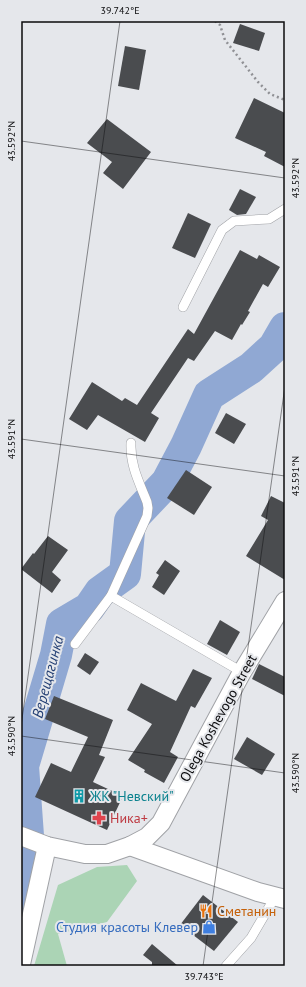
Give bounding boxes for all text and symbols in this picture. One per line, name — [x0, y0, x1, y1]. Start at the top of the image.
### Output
text: 39.742°E — [101, 4, 140, 17]
text: 43.592°N — [5, 121, 18, 161]
text: 43.592°N — [289, 158, 302, 198]
text: 43.591°N — [5, 419, 18, 459]
text: 43.591°N — [289, 456, 302, 496]
water label: Верещагинка — [27, 633, 68, 720]
street label: Olega Koshevogo Street — [175, 651, 261, 785]
text: 43.590°N — [5, 716, 18, 756]
text: 43.590°N — [289, 753, 302, 793]
place label: ЖК "Невский" — [89, 787, 174, 805]
building icon: ЖК "Невский" — [71, 788, 87, 804]
place label: Ника+ — [110, 809, 148, 827]
pharmacy icon: Ника+ — [91, 810, 107, 826]
place label: Сметанин — [217, 902, 276, 920]
restaurant icon: Сметанин — [198, 903, 214, 919]
place label: Студия красоты Клевер — [56, 918, 198, 936]
shop icon: Студия красоты Клевер — [201, 919, 217, 935]
text: 39.743°E — [185, 970, 224, 983]

